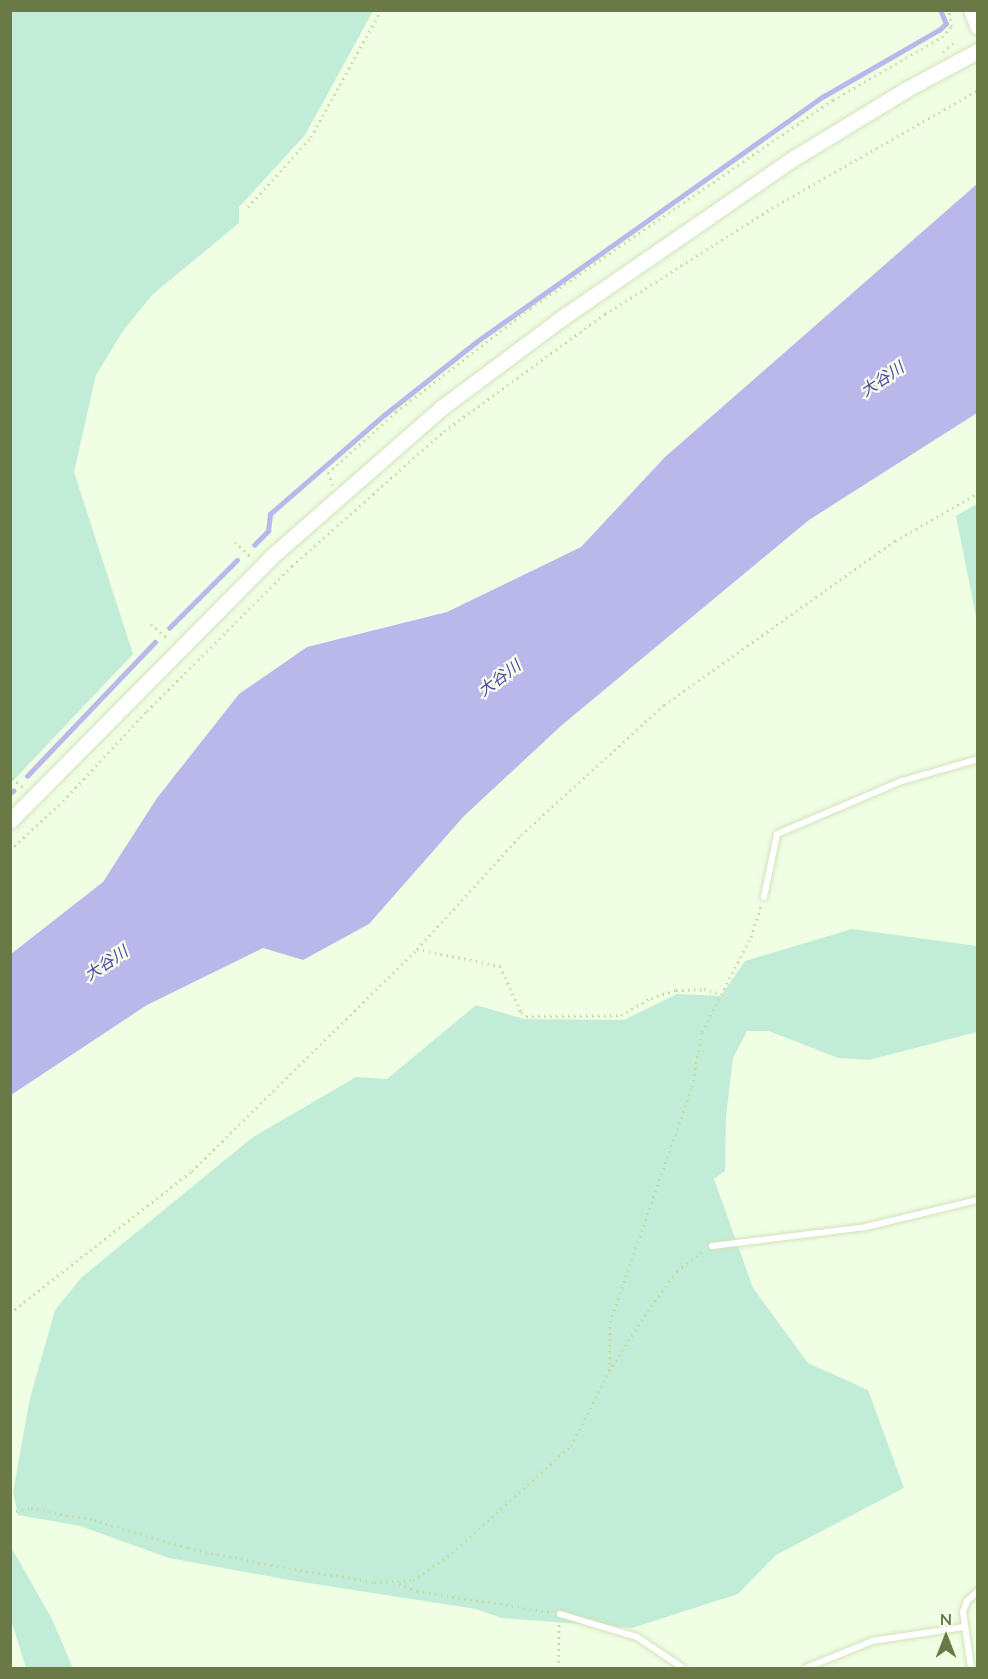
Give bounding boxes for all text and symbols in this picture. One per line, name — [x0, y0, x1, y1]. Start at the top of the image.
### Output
water label: 大谷川 — [857, 358, 907, 400]
water label: 大谷川 — [474, 656, 524, 700]
water label: 大谷川 — [81, 942, 131, 984]
north arrow — [916, 1607, 976, 1667]
text: N — [940, 1609, 952, 1628]

